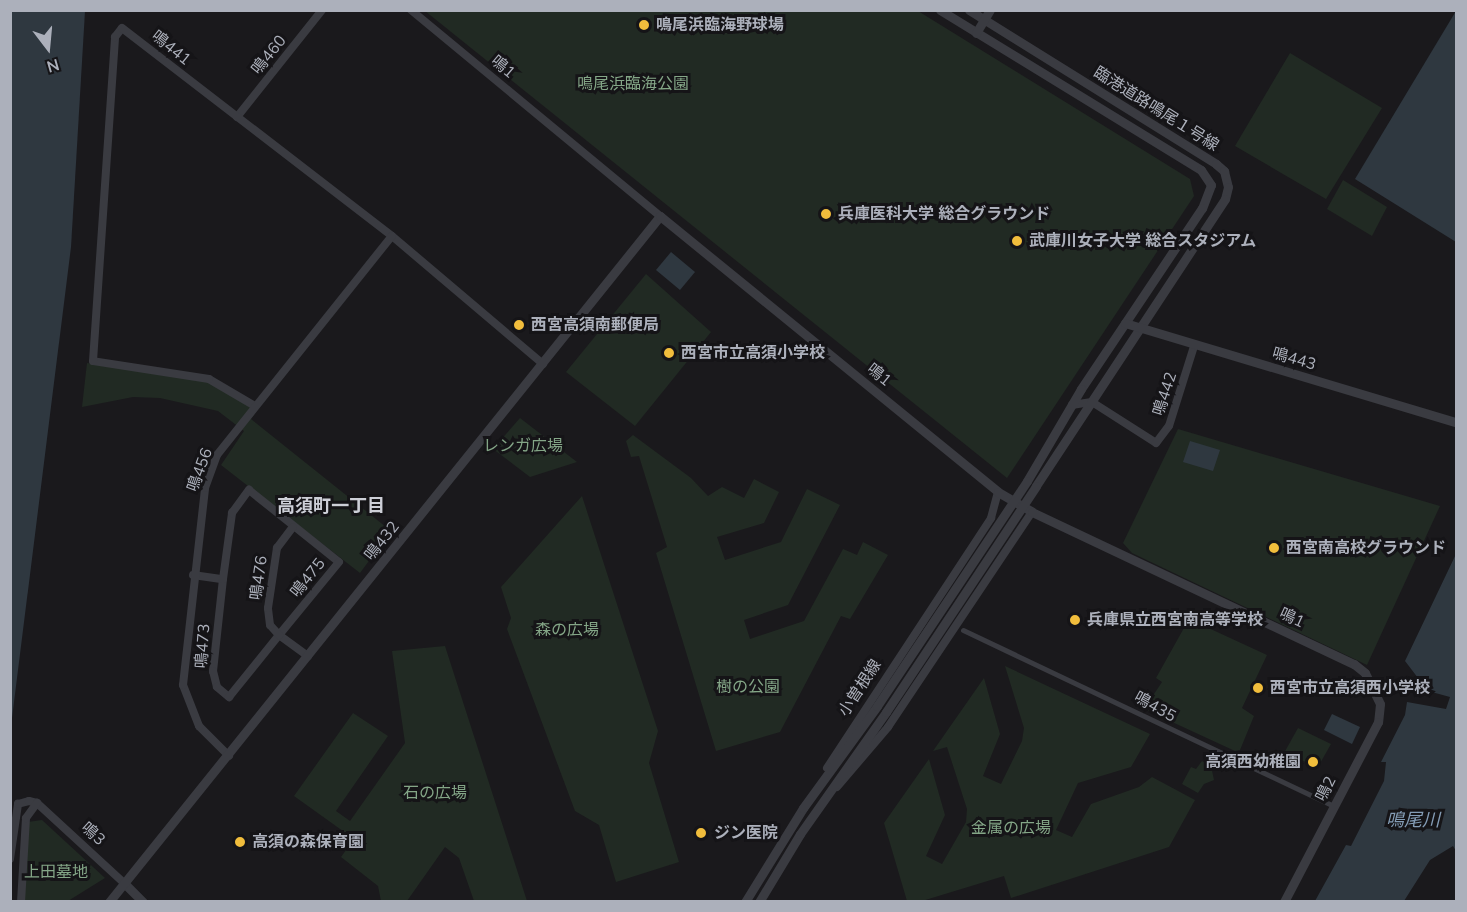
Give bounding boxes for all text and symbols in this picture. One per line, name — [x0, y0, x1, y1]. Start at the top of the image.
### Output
place label: 鳴尾浜臨海野球場 — [656, 15, 784, 35]
north arrow — [18, 18, 78, 78]
marker: 鳴尾浜臨海野球場 — [637, 18, 651, 32]
street label: 鳴441 — [148, 26, 194, 70]
street label: 鳴460 — [247, 32, 291, 78]
street label: 鳴1 — [487, 51, 519, 83]
text: N — [44, 53, 62, 78]
street label: 臨港道路鳴尾１号線 — [1090, 63, 1222, 155]
park label: 鳴尾浜臨海公園 — [577, 74, 689, 94]
place label: 兵庫医科大学 総合グラウンド — [838, 204, 1050, 224]
marker: 兵庫医科大学 総合グラウンド — [819, 207, 833, 221]
place label: 武庫川女子大学 総合スタジアム — [1029, 231, 1257, 251]
marker: 武庫川女子大学 総合スタジアム — [1010, 234, 1024, 248]
place label: 西宮高須南郵便局 — [531, 315, 659, 335]
marker: 西宮高須南郵便局 — [512, 318, 526, 332]
place label: 西宮市立高須小学校 — [681, 343, 825, 363]
street label: 鳴443 — [1270, 344, 1318, 374]
marker: 西宮市立高須小学校 — [662, 346, 676, 360]
street label: 鳴1 — [863, 359, 895, 391]
street label: 鳴442 — [1149, 370, 1181, 418]
park label: レンガ広場 — [483, 436, 563, 456]
street label: 鳴456 — [183, 446, 217, 494]
district label: 高須町一丁目 — [277, 495, 385, 517]
street label: 鳴432 — [360, 518, 404, 564]
place label: 西宮南高校グラウンド — [1286, 538, 1446, 558]
marker: 西宮南高校グラウンド — [1267, 541, 1281, 555]
street label: 鳴476 — [246, 554, 272, 602]
street label: 鳴475 — [286, 555, 330, 601]
street label: 鳴1 — [1276, 604, 1308, 632]
place label: 兵庫県立西宮南高等学校 — [1087, 610, 1263, 630]
marker: 兵庫県立西宮南高等学校 — [1068, 613, 1082, 627]
park label: 森の広場 — [535, 620, 599, 640]
street label: 鳴473 — [192, 623, 214, 669]
street label: 小曽根線 — [835, 656, 885, 720]
park label: 樹の公園 — [716, 677, 780, 697]
place label: 西宮市立高須西小学校 — [1270, 678, 1430, 698]
marker: 西宮市立高須西小学校 — [1251, 681, 1265, 695]
street label: 鳴435 — [1131, 688, 1179, 726]
place label: 高須西幼稚園 — [1205, 752, 1301, 772]
marker: 高須西幼稚園 — [1306, 755, 1320, 769]
street label: 鳴2 — [1312, 773, 1340, 805]
park label: 石の広場 — [403, 783, 467, 803]
water label: 鳴尾川 — [1386, 809, 1440, 831]
street label: 鳴3 — [77, 818, 109, 850]
park label: 金属の広場 — [971, 818, 1051, 838]
place label: ジン医院 — [714, 823, 778, 843]
marker: ジン医院 — [692, 824, 710, 842]
place label: 高須の森保育園 — [252, 832, 364, 852]
marker: 高須の森保育園 — [233, 835, 247, 849]
park label: 上田墓地 — [24, 862, 88, 882]

